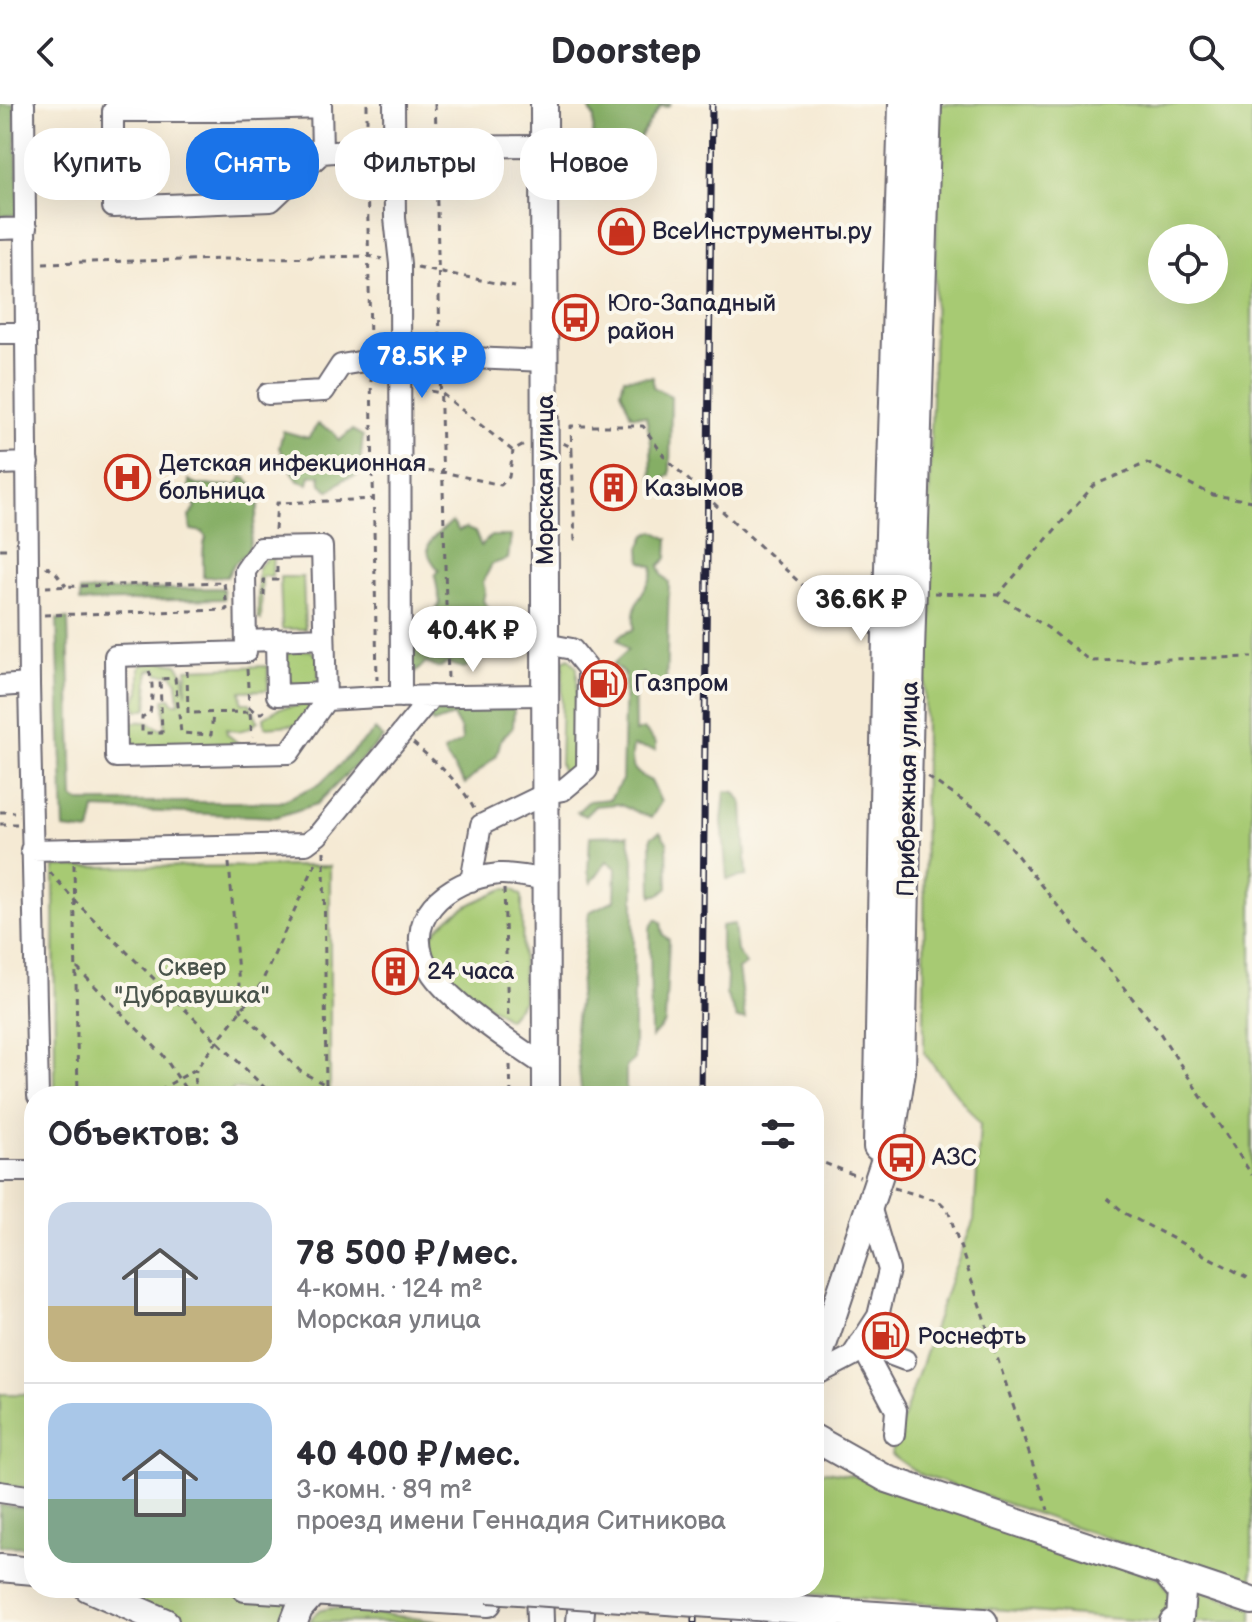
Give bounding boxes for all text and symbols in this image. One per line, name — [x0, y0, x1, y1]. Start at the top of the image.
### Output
icon: back — [24, 30, 68, 74]
icon: search — [1184, 30, 1228, 74]
text: Doorstep — [550, 31, 702, 74]
chip: Купить — [24, 128, 170, 200]
chip: Снять — [186, 128, 319, 200]
chip: Фильтры — [335, 128, 504, 200]
chip: Новое — [520, 128, 657, 200]
shop icon: ВсеИнструменты.ру — [597, 207, 645, 255]
place label: ВсеИнструменты.ру — [652, 217, 872, 246]
map controls — [1148, 224, 1228, 304]
button: locate — [1148, 224, 1228, 304]
place label: Юго-Западный район — [607, 289, 776, 346]
bus stop icon: Юго-Западный район — [552, 293, 600, 341]
pin: 78.5K ₽ — [348, 332, 496, 400]
text: 78.5K ₽ — [377, 342, 467, 373]
street label: Морская улица — [531, 395, 560, 565]
place label: Детская инфекционная больница — [159, 449, 426, 506]
hospital icon: Детская инфекционная больница — [104, 453, 152, 501]
building icon: Казымов — [589, 464, 637, 512]
place label: Казымов — [644, 474, 744, 503]
pin: 36.6K ₽ — [787, 575, 935, 643]
text: 36.6K ₽ — [815, 585, 907, 616]
pin: 40.4K ₽ — [399, 606, 547, 674]
text: 40.4K ₽ — [427, 616, 519, 647]
fuel station icon: Газпром — [579, 659, 627, 707]
place label: Газпром — [634, 669, 729, 698]
street label: Прибрежная улица — [892, 681, 924, 897]
building icon: 24 часа — [372, 947, 420, 995]
park label: Сквер "Дубравушка" — [114, 953, 270, 1010]
place label: 24 часа — [427, 957, 514, 986]
icon: filters — [756, 1112, 800, 1156]
text: Объектов: 3 — [48, 1114, 239, 1155]
bus stop icon: АЗС — [877, 1133, 925, 1181]
place label: АЗС — [931, 1143, 977, 1172]
text: 78 500 ₽/мес. — [296, 1233, 518, 1274]
icon: home — [112, 1234, 208, 1330]
text: 4-комн. · 124 m² — [296, 1274, 483, 1305]
text: Морская улица — [296, 1305, 481, 1336]
fuel station icon: Роснефть — [862, 1312, 910, 1360]
place label: Роснефть — [917, 1322, 1026, 1351]
text: 40 400 ₽/мес. — [296, 1434, 520, 1475]
icon: home — [112, 1435, 208, 1531]
text: 3-комн. · 89 m² — [296, 1475, 472, 1506]
text: проезд имени Геннадия Ситникова — [296, 1506, 726, 1537]

